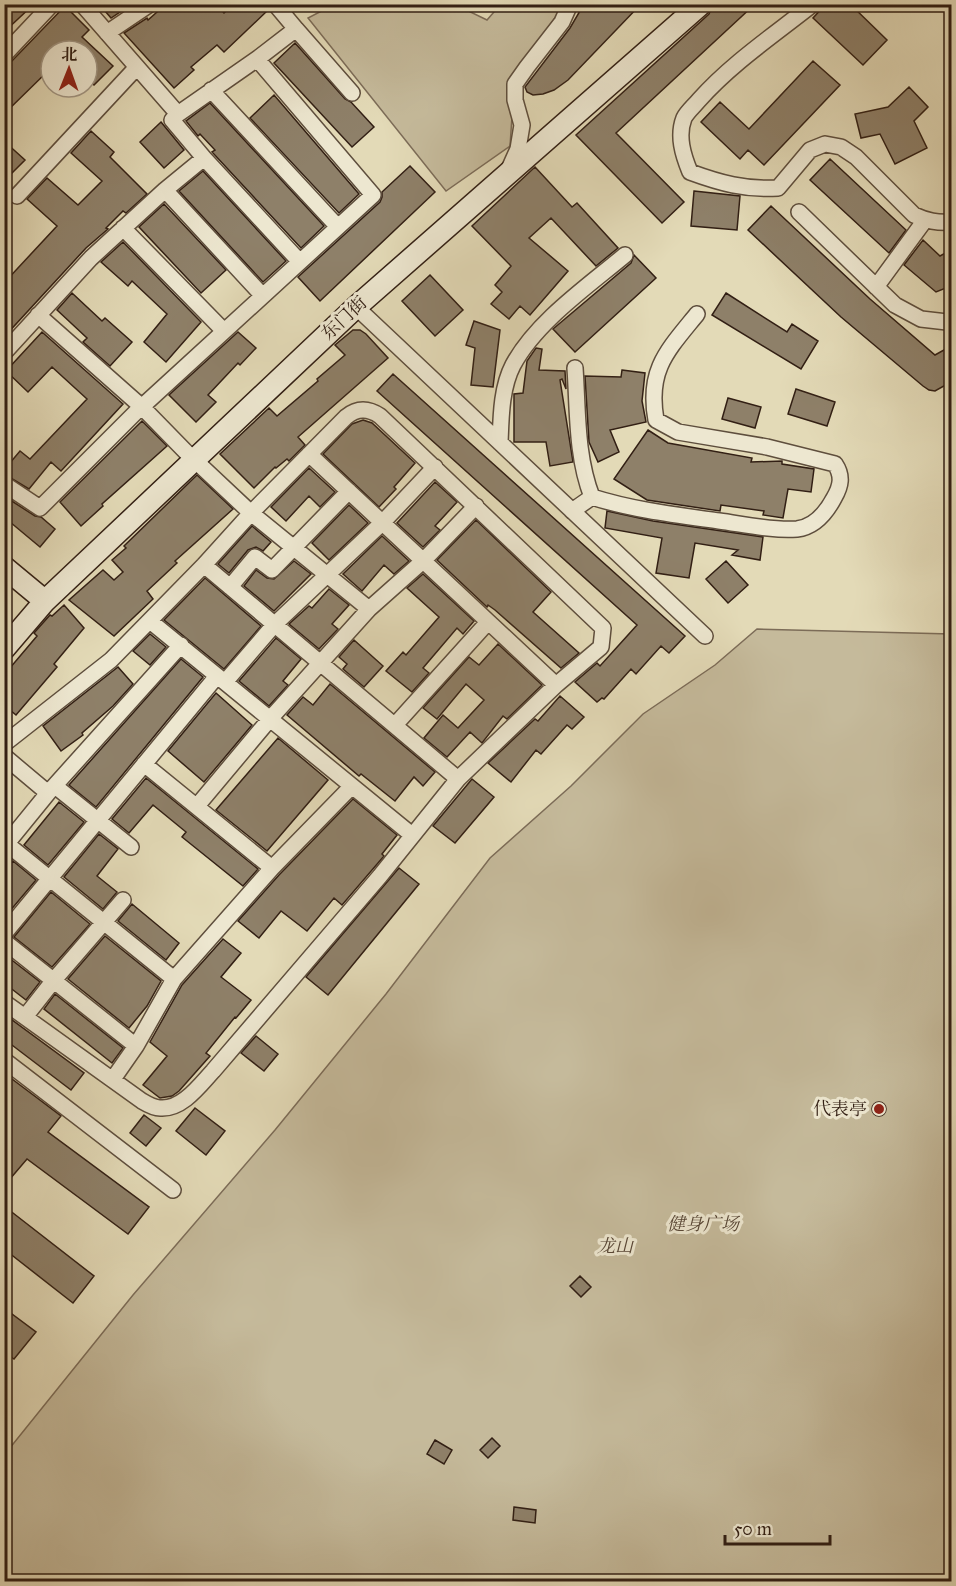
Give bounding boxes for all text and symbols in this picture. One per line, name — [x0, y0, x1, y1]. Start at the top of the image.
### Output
north arrow — [39, 39, 99, 99]
text: 北 — [61, 45, 77, 64]
street label: 东门街 — [317, 292, 371, 344]
place label: 代表亭 — [813, 1098, 867, 1120]
marker: 代表亭 — [872, 1102, 886, 1116]
park label: 健身广场 — [667, 1213, 741, 1235]
park label: 龙山 — [597, 1235, 635, 1257]
scale bar — [725, 1508, 830, 1546]
text: 50 m — [734, 1518, 772, 1540]

